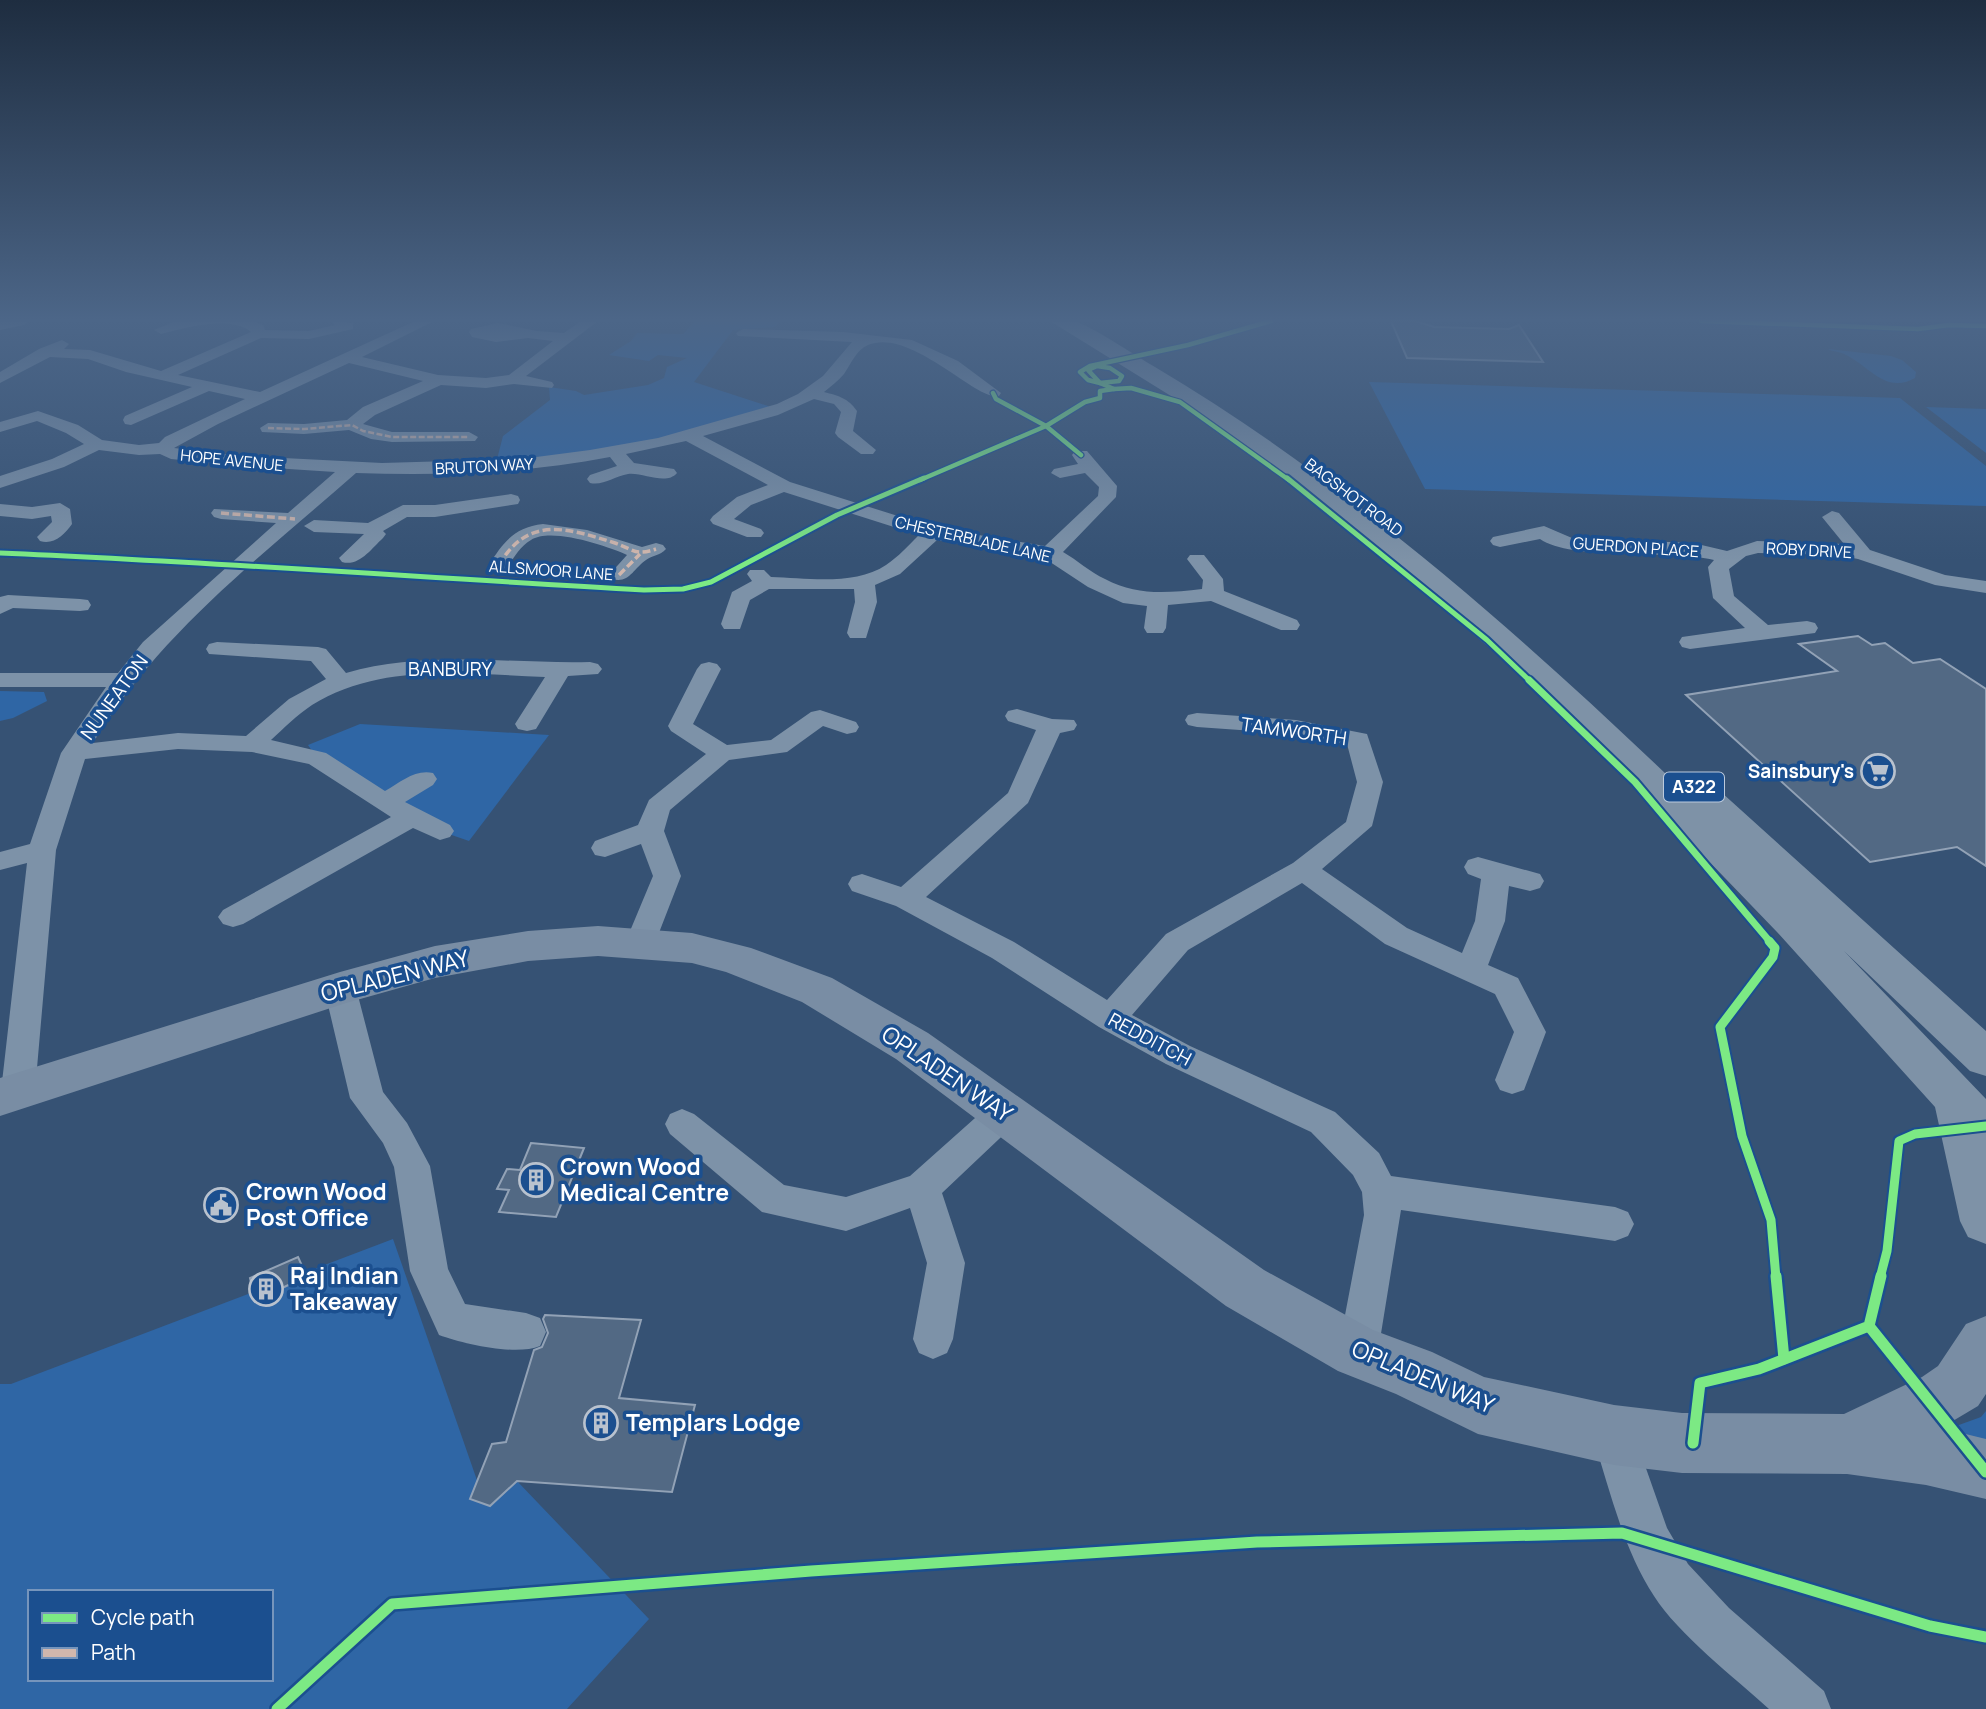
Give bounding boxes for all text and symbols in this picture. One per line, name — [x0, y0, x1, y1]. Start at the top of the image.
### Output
street label: HOPE AVENUE — [179, 444, 285, 476]
street label: BRUTON WAY — [434, 452, 534, 480]
street label: BAGSHOT ROAD — [1300, 453, 1408, 541]
street label: CHESTERBLADE LANE — [893, 510, 1053, 568]
street label: GUERDON PLACE — [1572, 532, 1700, 562]
street label: ROBY DRIVE — [1766, 537, 1852, 563]
street label: ALLSMOOR LANE — [488, 555, 614, 585]
street label: NUNEATON — [74, 649, 154, 745]
street label: BANBURY — [408, 656, 492, 682]
street label: TAMWORTH — [1239, 711, 1349, 751]
supermarket icon: Sainsbury's — [1859, 752, 1897, 790]
place label: Sainsbury's — [1748, 758, 1854, 784]
road number: A322 — [1664, 772, 1724, 802]
street label: OPLADEN WAY — [317, 941, 472, 1009]
street label: REDDITCH — [1104, 1006, 1196, 1072]
street label: OPLADEN WAY — [876, 1018, 1020, 1129]
place label: Crown Wood Medical Centre — [560, 1150, 729, 1208]
building icon: Crown Wood Medical Centre — [517, 1161, 555, 1199]
place label: Crown Wood Post Office — [246, 1175, 387, 1233]
public building icon: Crown Wood Post Office — [202, 1186, 240, 1224]
place label: Raj Indian Takeaway — [290, 1259, 399, 1317]
building icon: Raj Indian Takeaway — [247, 1270, 285, 1308]
street label: OPLADEN WAY — [1347, 1332, 1500, 1421]
building icon: Templars Lodge — [582, 1404, 620, 1442]
place label: Templars Lodge — [626, 1406, 801, 1438]
legend — [28, 1590, 273, 1681]
text: Cycle path — [91, 1603, 194, 1631]
text: Path — [91, 1638, 136, 1666]

